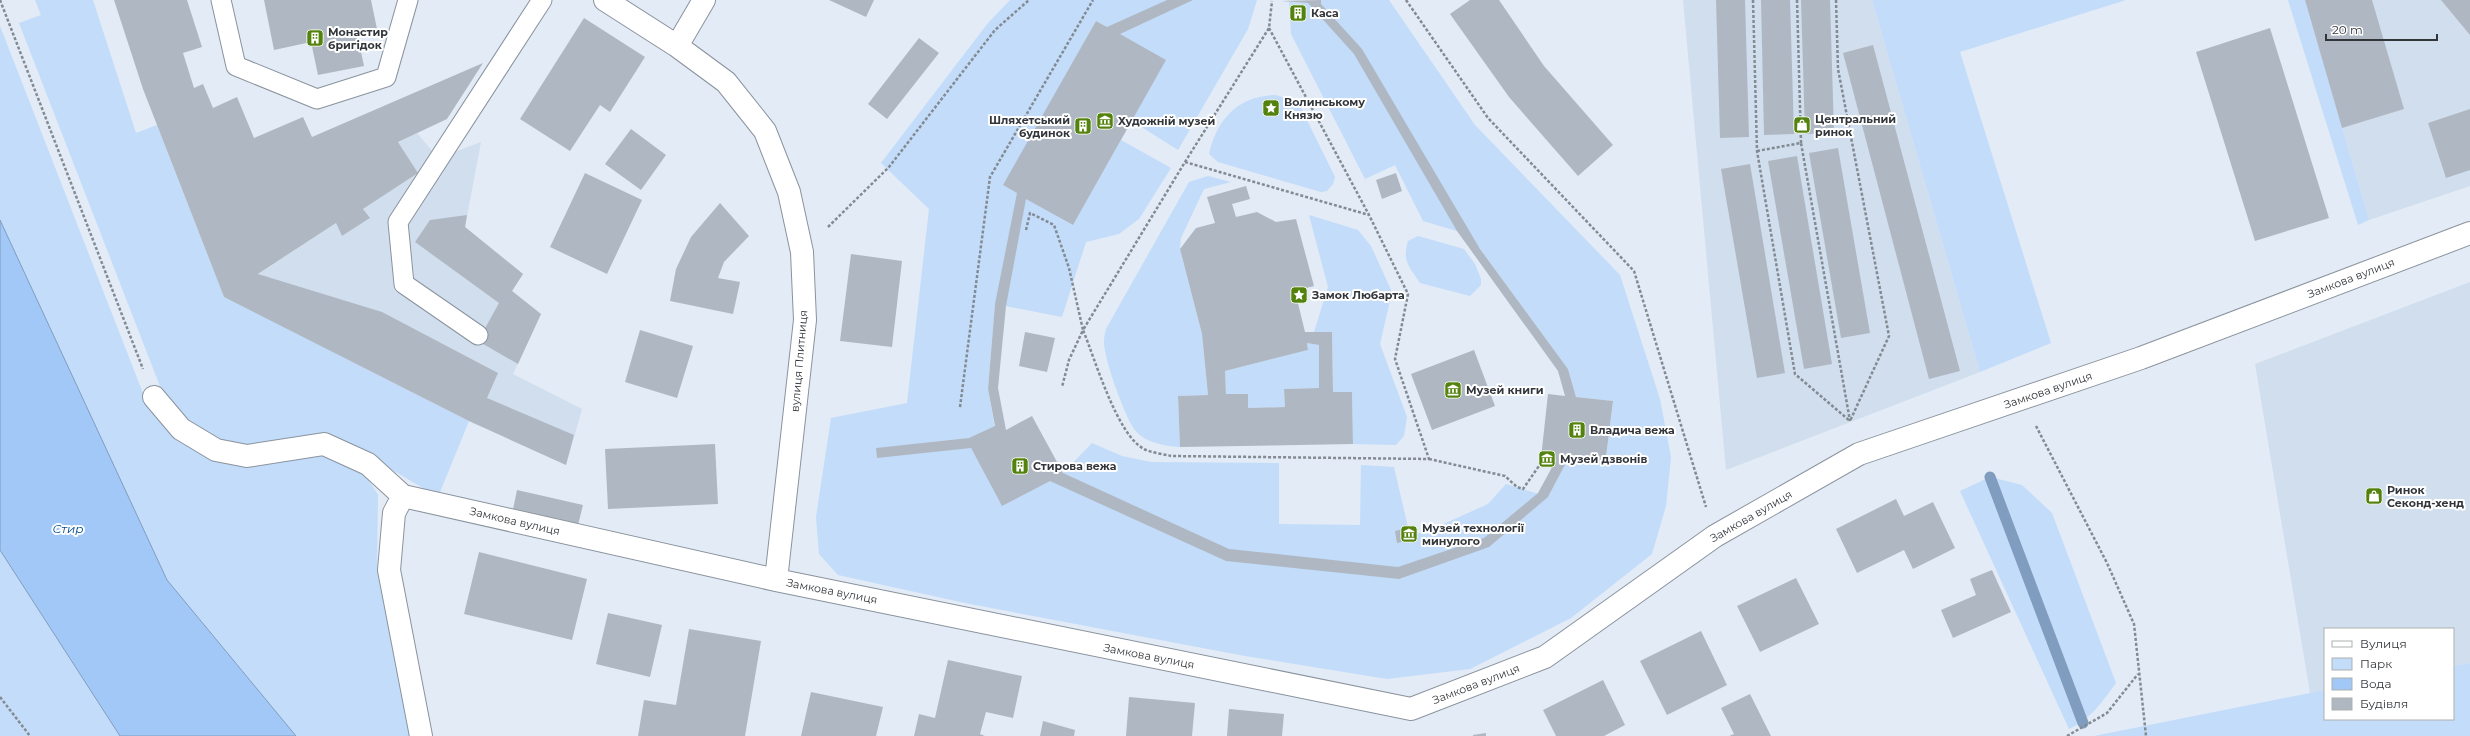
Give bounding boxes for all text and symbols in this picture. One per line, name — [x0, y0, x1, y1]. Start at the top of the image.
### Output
building icon: Каса — [1288, 3, 1308, 23]
place label: Каса — [1311, 6, 1339, 20]
scale bar — [2326, 16, 2437, 42]
text: 20 m — [2332, 22, 2363, 37]
place label: Монастир бригідок — [328, 25, 388, 52]
building icon: Монастир бригідок — [305, 28, 325, 48]
place label: Волинському Князю — [1284, 95, 1365, 122]
place icon: Волинському Князю — [1261, 98, 1281, 118]
museum icon: Художній музей — [1095, 111, 1115, 131]
place label: Центральний ринок — [1815, 112, 1896, 139]
place label: Шляхетський будинок — [989, 113, 1071, 140]
place label: Художній музей — [1118, 114, 1215, 128]
shop icon: Центральний ринок — [1792, 115, 1812, 135]
building icon: Шляхетський будинок — [1073, 116, 1093, 136]
street label: Замкова вулиця — [2305, 255, 2397, 301]
place icon: Замок Любарта — [1289, 285, 1309, 305]
place label: Замок Любарта — [1311, 288, 1405, 302]
street label: вулиця Плитниця — [788, 310, 810, 412]
street label: Замкова вулиця — [2002, 368, 2094, 412]
museum icon: Музей книги — [1443, 380, 1463, 400]
place label: Музей книги — [1466, 383, 1544, 397]
building icon: Владича вежа — [1567, 420, 1587, 440]
place label: Владича вежа — [1590, 423, 1675, 437]
museum icon: Музей дзвонів — [1537, 449, 1557, 469]
place label: Музей дзвонів — [1560, 452, 1647, 466]
building icon: Стирова вежа — [1010, 456, 1030, 476]
place label: Стирова вежа — [1033, 459, 1116, 473]
place label: Ринок Секонд-хенд — [2387, 483, 2464, 510]
shop icon: Ринок Секонд-хенд — [2364, 486, 2384, 506]
street label: Замкова вулиця — [1707, 487, 1795, 545]
street label: Замкова вулиця — [468, 504, 562, 538]
water label: Стир — [53, 521, 83, 536]
place label: Музей технології минулого — [1422, 521, 1525, 548]
museum icon: Музей технології минулого — [1399, 524, 1419, 544]
street label: Замкова вулиця — [785, 575, 879, 607]
legend — [2324, 628, 2454, 720]
text: Вулиця — [2360, 636, 2407, 651]
street label: Замкова вулиця — [1102, 640, 1196, 672]
text: Парк — [2360, 656, 2392, 671]
street label: Замкова вулиця — [1430, 661, 1522, 707]
text: Вода — [2360, 676, 2391, 691]
text: Будівля — [2360, 696, 2408, 711]

